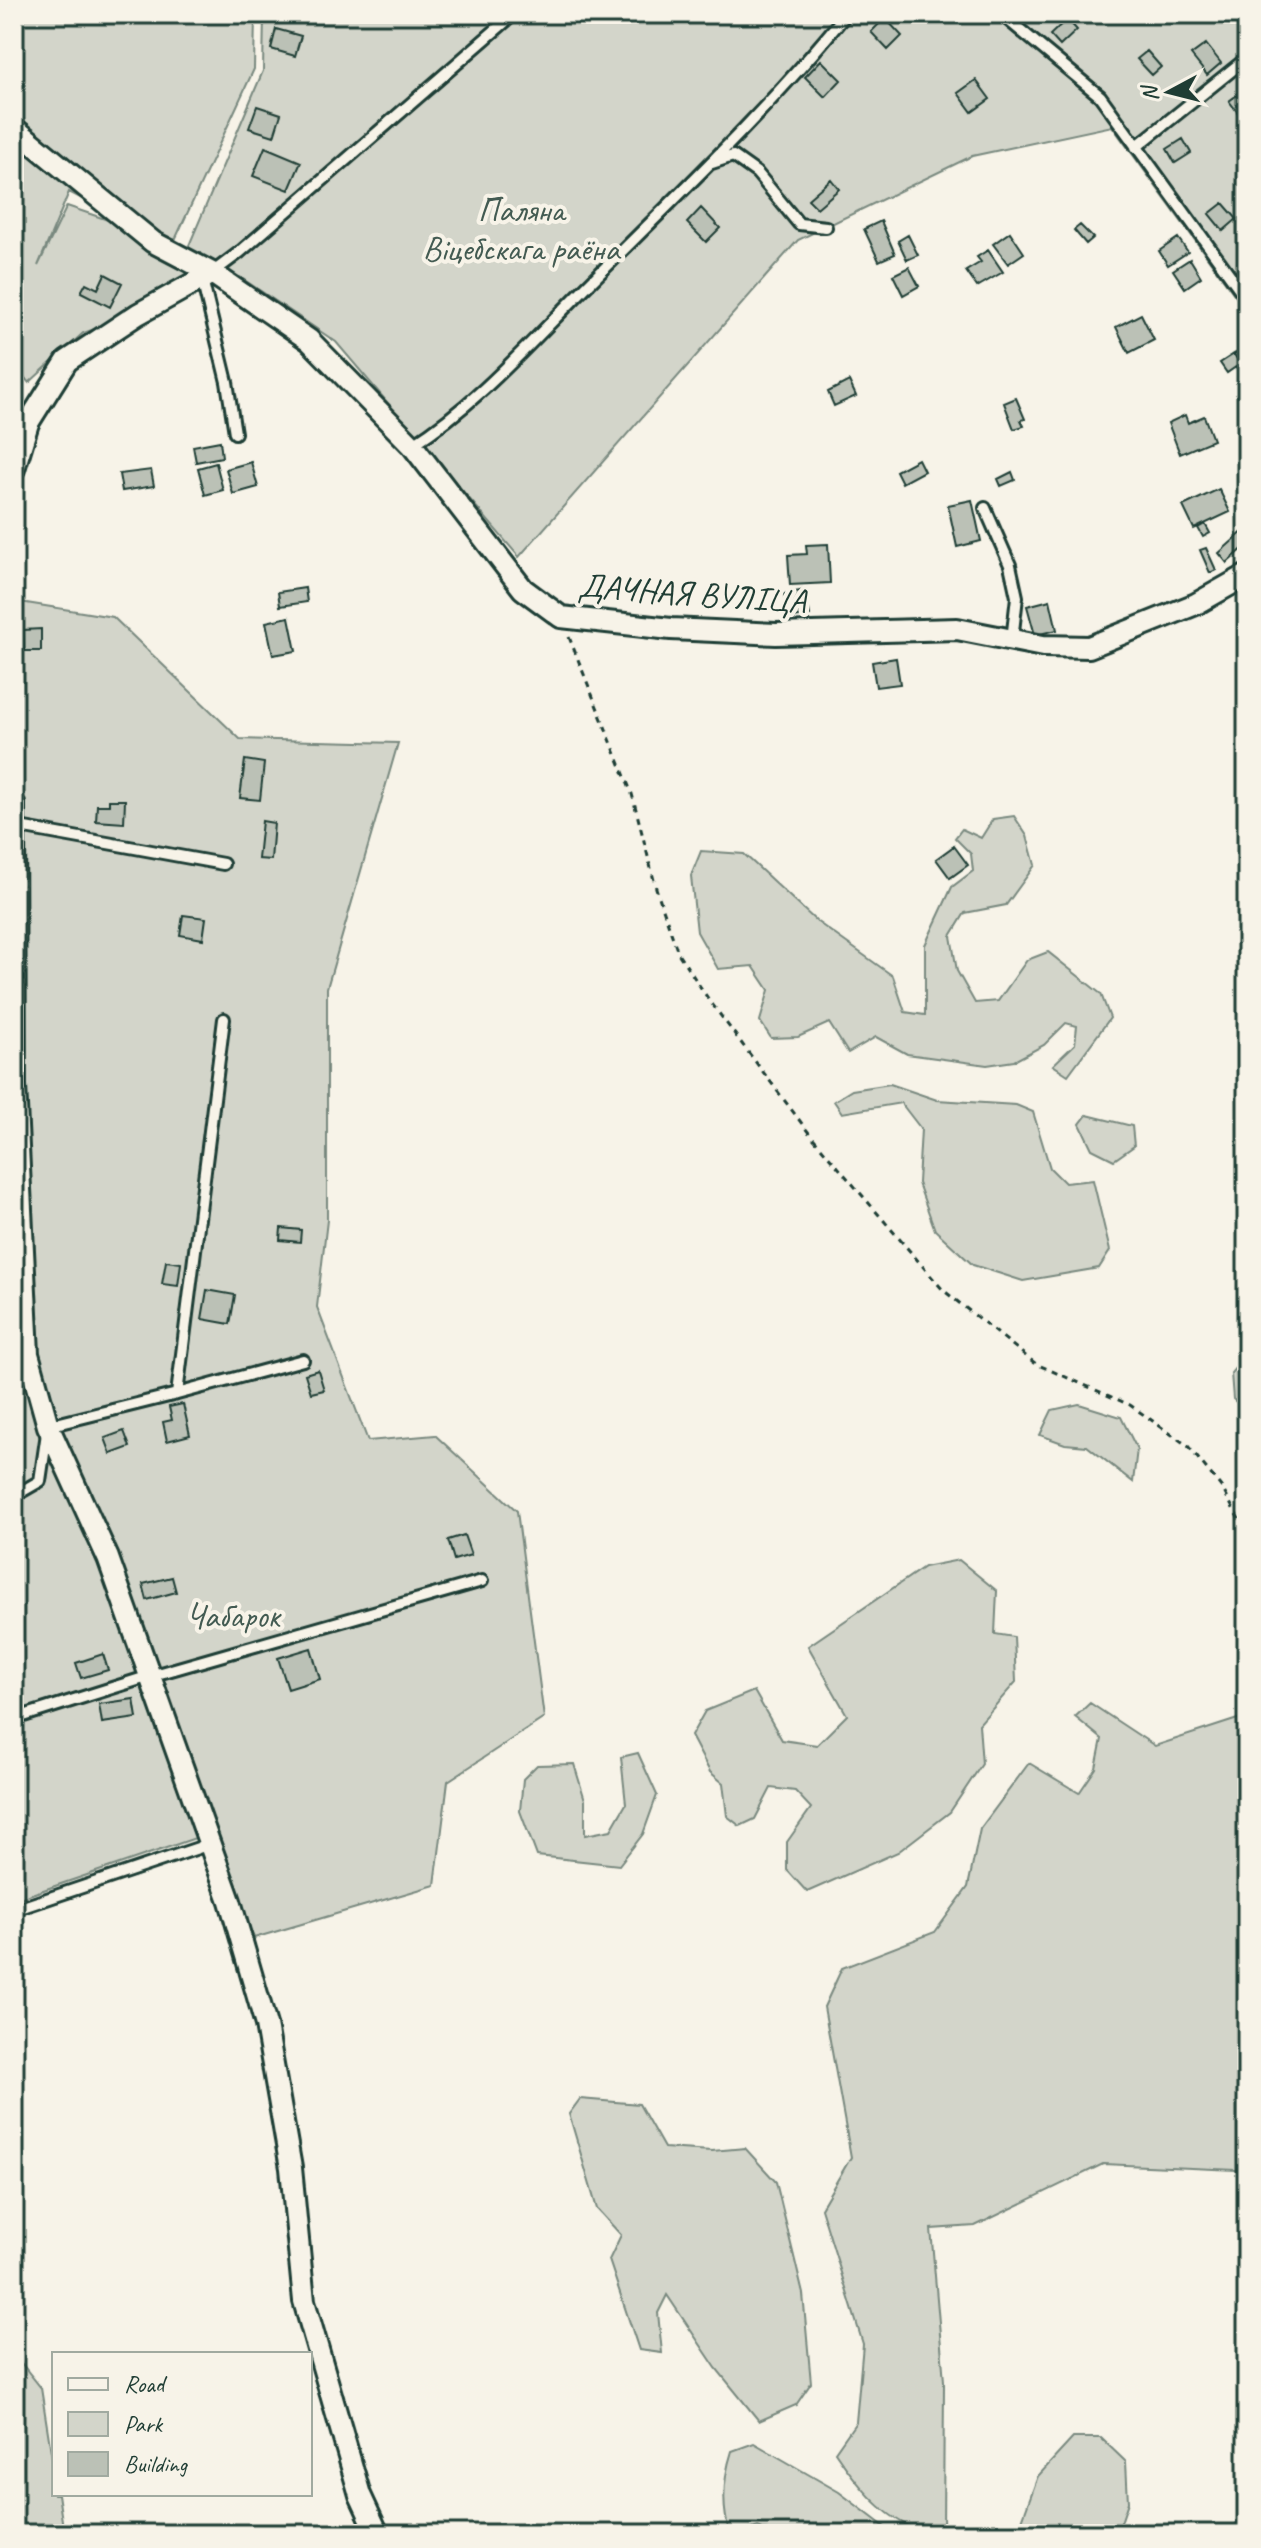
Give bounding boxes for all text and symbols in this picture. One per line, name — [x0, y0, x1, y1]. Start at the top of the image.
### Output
north arrow — [1129, 52, 1209, 132]
text: N — [1135, 82, 1165, 103]
park label: Паляна Віцебскага раёна — [423, 188, 621, 270]
street label: ДАЧНАЯ ВУЛІЦА — [577, 564, 809, 623]
park label: Чабарок — [186, 1594, 283, 1637]
legend — [52, 2352, 312, 2496]
text: Road — [124, 2369, 168, 2399]
text: Park — [124, 2409, 164, 2439]
text: Building — [124, 2449, 189, 2479]

